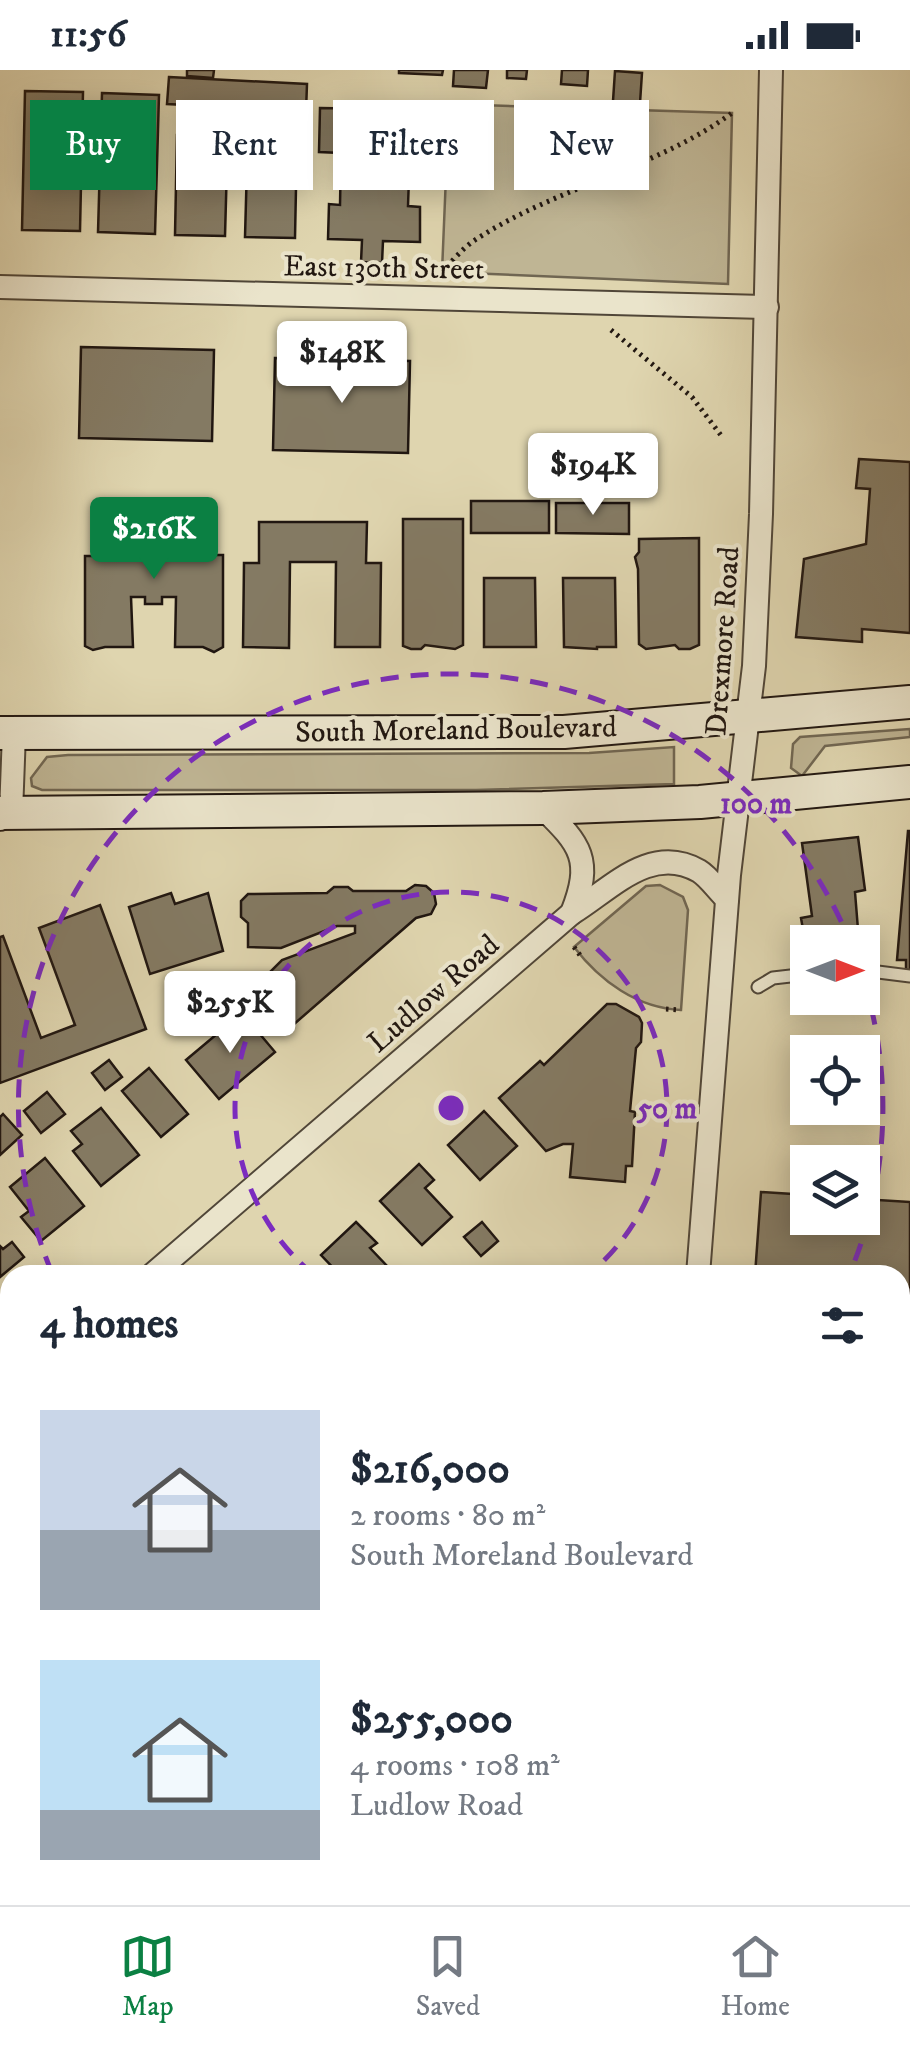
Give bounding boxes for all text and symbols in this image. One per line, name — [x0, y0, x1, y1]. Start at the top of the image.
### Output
text: 11:56 — [50, 11, 126, 59]
chip: Buy — [30, 100, 156, 190]
chip: Rent — [176, 100, 313, 190]
chip: Filters — [333, 100, 494, 190]
chip: New — [514, 100, 649, 190]
street label: East 130th Street — [283, 248, 485, 289]
pin: $148K — [272, 321, 412, 406]
text: $148K — [299, 333, 385, 373]
pin: $194K — [523, 433, 663, 518]
text: $194K — [550, 445, 636, 485]
pin: $216K — [84, 497, 224, 582]
text: $216K — [112, 509, 196, 549]
street label: Drexmore Road — [698, 545, 749, 737]
street label: South Moreland Boulevard — [295, 709, 617, 752]
text: 100 m — [720, 786, 793, 823]
north arrow — [790, 925, 880, 1015]
map controls — [790, 925, 880, 1235]
street label: Ludlow Road — [361, 927, 507, 1061]
pin: $255K — [160, 971, 300, 1056]
text: $255K — [186, 983, 274, 1023]
button: locate — [790, 1035, 880, 1125]
centre of rings — [433, 1090, 469, 1126]
text: 50 m — [636, 1091, 697, 1128]
button: layers — [790, 1145, 880, 1235]
icon: filters — [815, 1298, 870, 1353]
text: 4 homes — [40, 1299, 178, 1351]
text: $216,000 — [350, 1444, 510, 1496]
icon: home — [120, 1450, 240, 1570]
text: 2 rooms · 80 m² — [350, 1496, 545, 1536]
text: South Moreland Boulevard — [350, 1536, 693, 1576]
text: $255,000 — [350, 1694, 513, 1746]
icon: home — [120, 1700, 240, 1820]
text: 4 rooms · 108 m² — [350, 1746, 560, 1786]
text: Ludlow Road — [350, 1786, 523, 1826]
tab: Map — [120, 1929, 175, 2024]
tab: Saved — [416, 1929, 480, 2024]
tab: Home — [721, 1929, 790, 2024]

